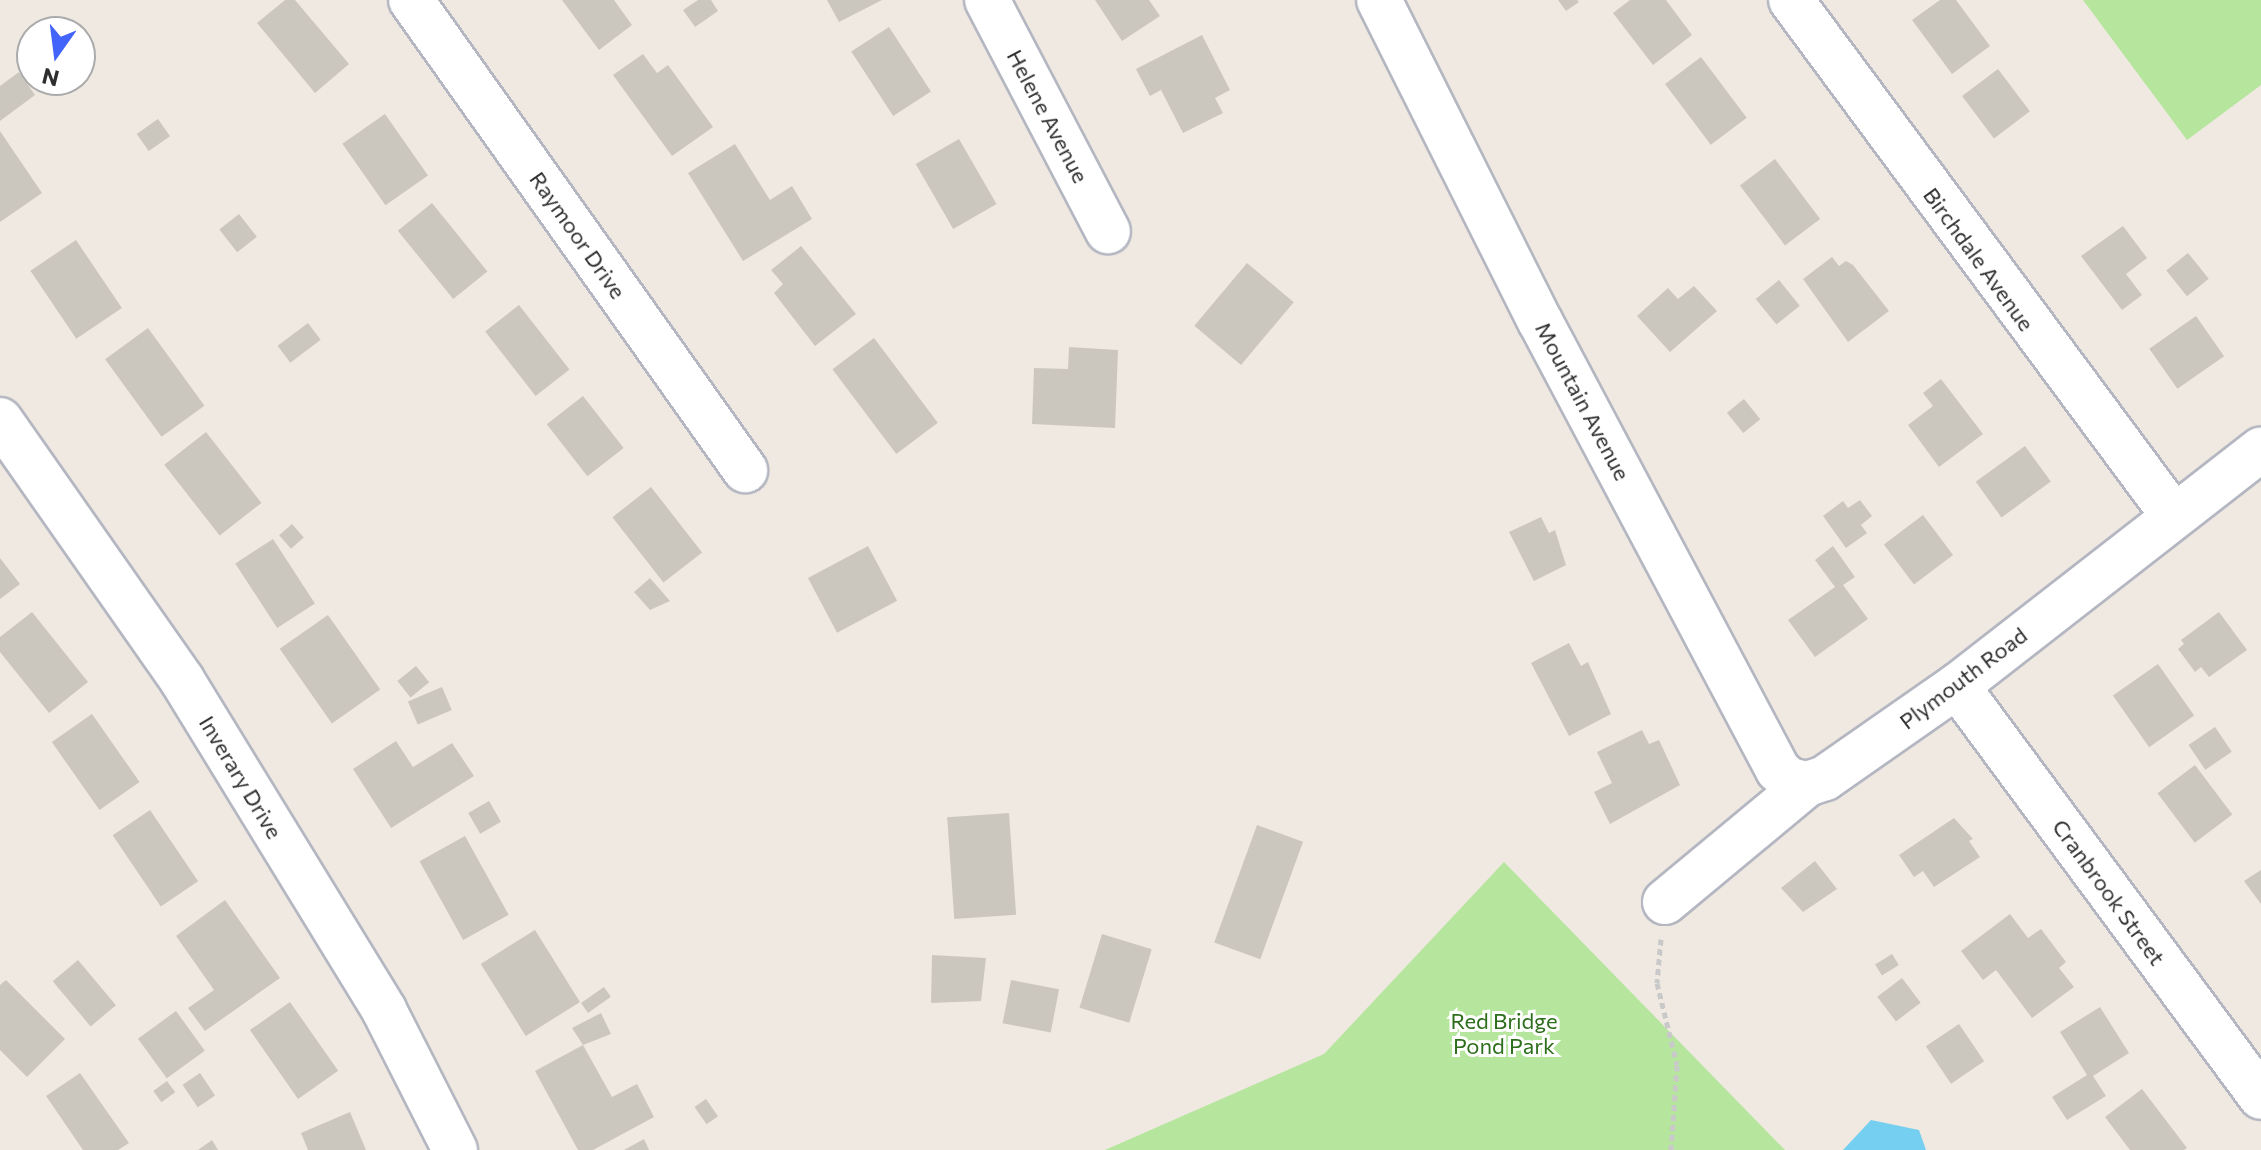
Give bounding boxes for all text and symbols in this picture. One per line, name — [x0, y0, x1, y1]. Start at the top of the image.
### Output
north arrow — [16, 16, 96, 96]
street label: Helene Avenue — [1002, 45, 1094, 187]
text: N — [39, 63, 62, 93]
street label: Raymoor Drive — [524, 166, 632, 304]
street label: Birchdale Avenue — [1918, 182, 2040, 336]
street label: Mountain Avenue — [1530, 317, 1636, 485]
street label: Plymouth Road — [1894, 622, 2032, 734]
street label: Inverary Drive — [194, 711, 288, 843]
street label: Cranbrook Street — [2047, 814, 2171, 970]
park label: Red Bridge Pond Park — [1450, 1007, 1558, 1058]

